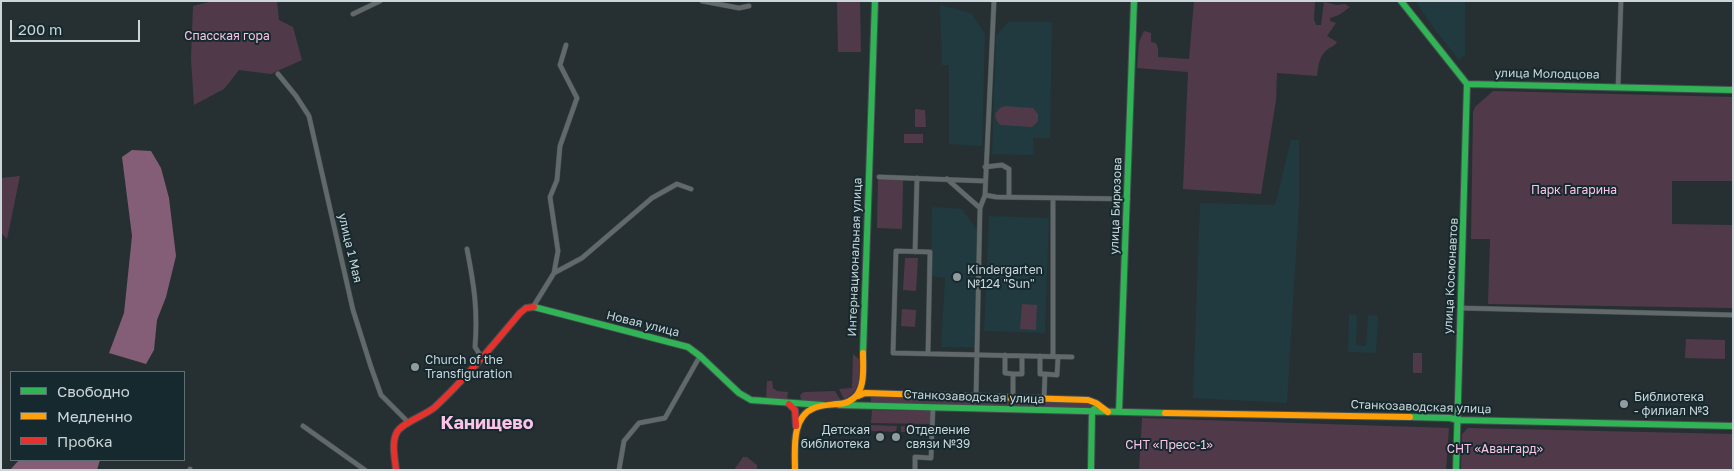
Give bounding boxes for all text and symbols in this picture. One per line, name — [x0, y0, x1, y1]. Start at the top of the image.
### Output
scale bar — [12, 10, 142, 42]
text: 200 m — [18, 20, 62, 38]
park label: Спасская гора — [184, 29, 270, 43]
street label: улица Молодцова — [1494, 66, 1600, 82]
street label: улица Бирюзова — [1107, 157, 1125, 255]
street label: Интернациональная улица — [845, 177, 865, 337]
park label: Парк Гагарина — [1531, 183, 1617, 197]
street label: улица 1 Мая — [335, 212, 365, 284]
street label: улица Космонавтов — [1441, 218, 1461, 334]
place label: Kindergarten №124 "Sun" — [967, 263, 1043, 291]
marker: Kindergarten №124 "Sun" — [951, 271, 963, 283]
street label: Новая улица — [605, 308, 681, 340]
place label: Church of the Transfiguration — [425, 353, 512, 381]
marker: Church of the Transfiguration — [409, 361, 421, 373]
legend — [10, 371, 185, 461]
text: Свободно — [57, 382, 130, 400]
street label: Станкозаводская улица — [903, 387, 1045, 407]
place label: Библиотека - филиал №3 — [1634, 390, 1709, 418]
street label: Станкозаводская улица — [1350, 397, 1492, 417]
marker: Библиотека - филиал №3 — [1618, 398, 1630, 410]
text: Медленно — [57, 407, 133, 425]
district label: Канищево — [440, 412, 534, 434]
place label: Детская библиотека — [801, 423, 870, 451]
place label: Отделение связи №39 — [906, 423, 970, 451]
marker: Детская библиотека — [874, 431, 886, 443]
marker: Отделение связи №39 — [890, 431, 902, 443]
text: Пробка — [57, 432, 112, 450]
park label: СНТ «Пресс-1» — [1125, 438, 1213, 452]
park label: СНТ «Авангард» — [1447, 442, 1543, 456]

